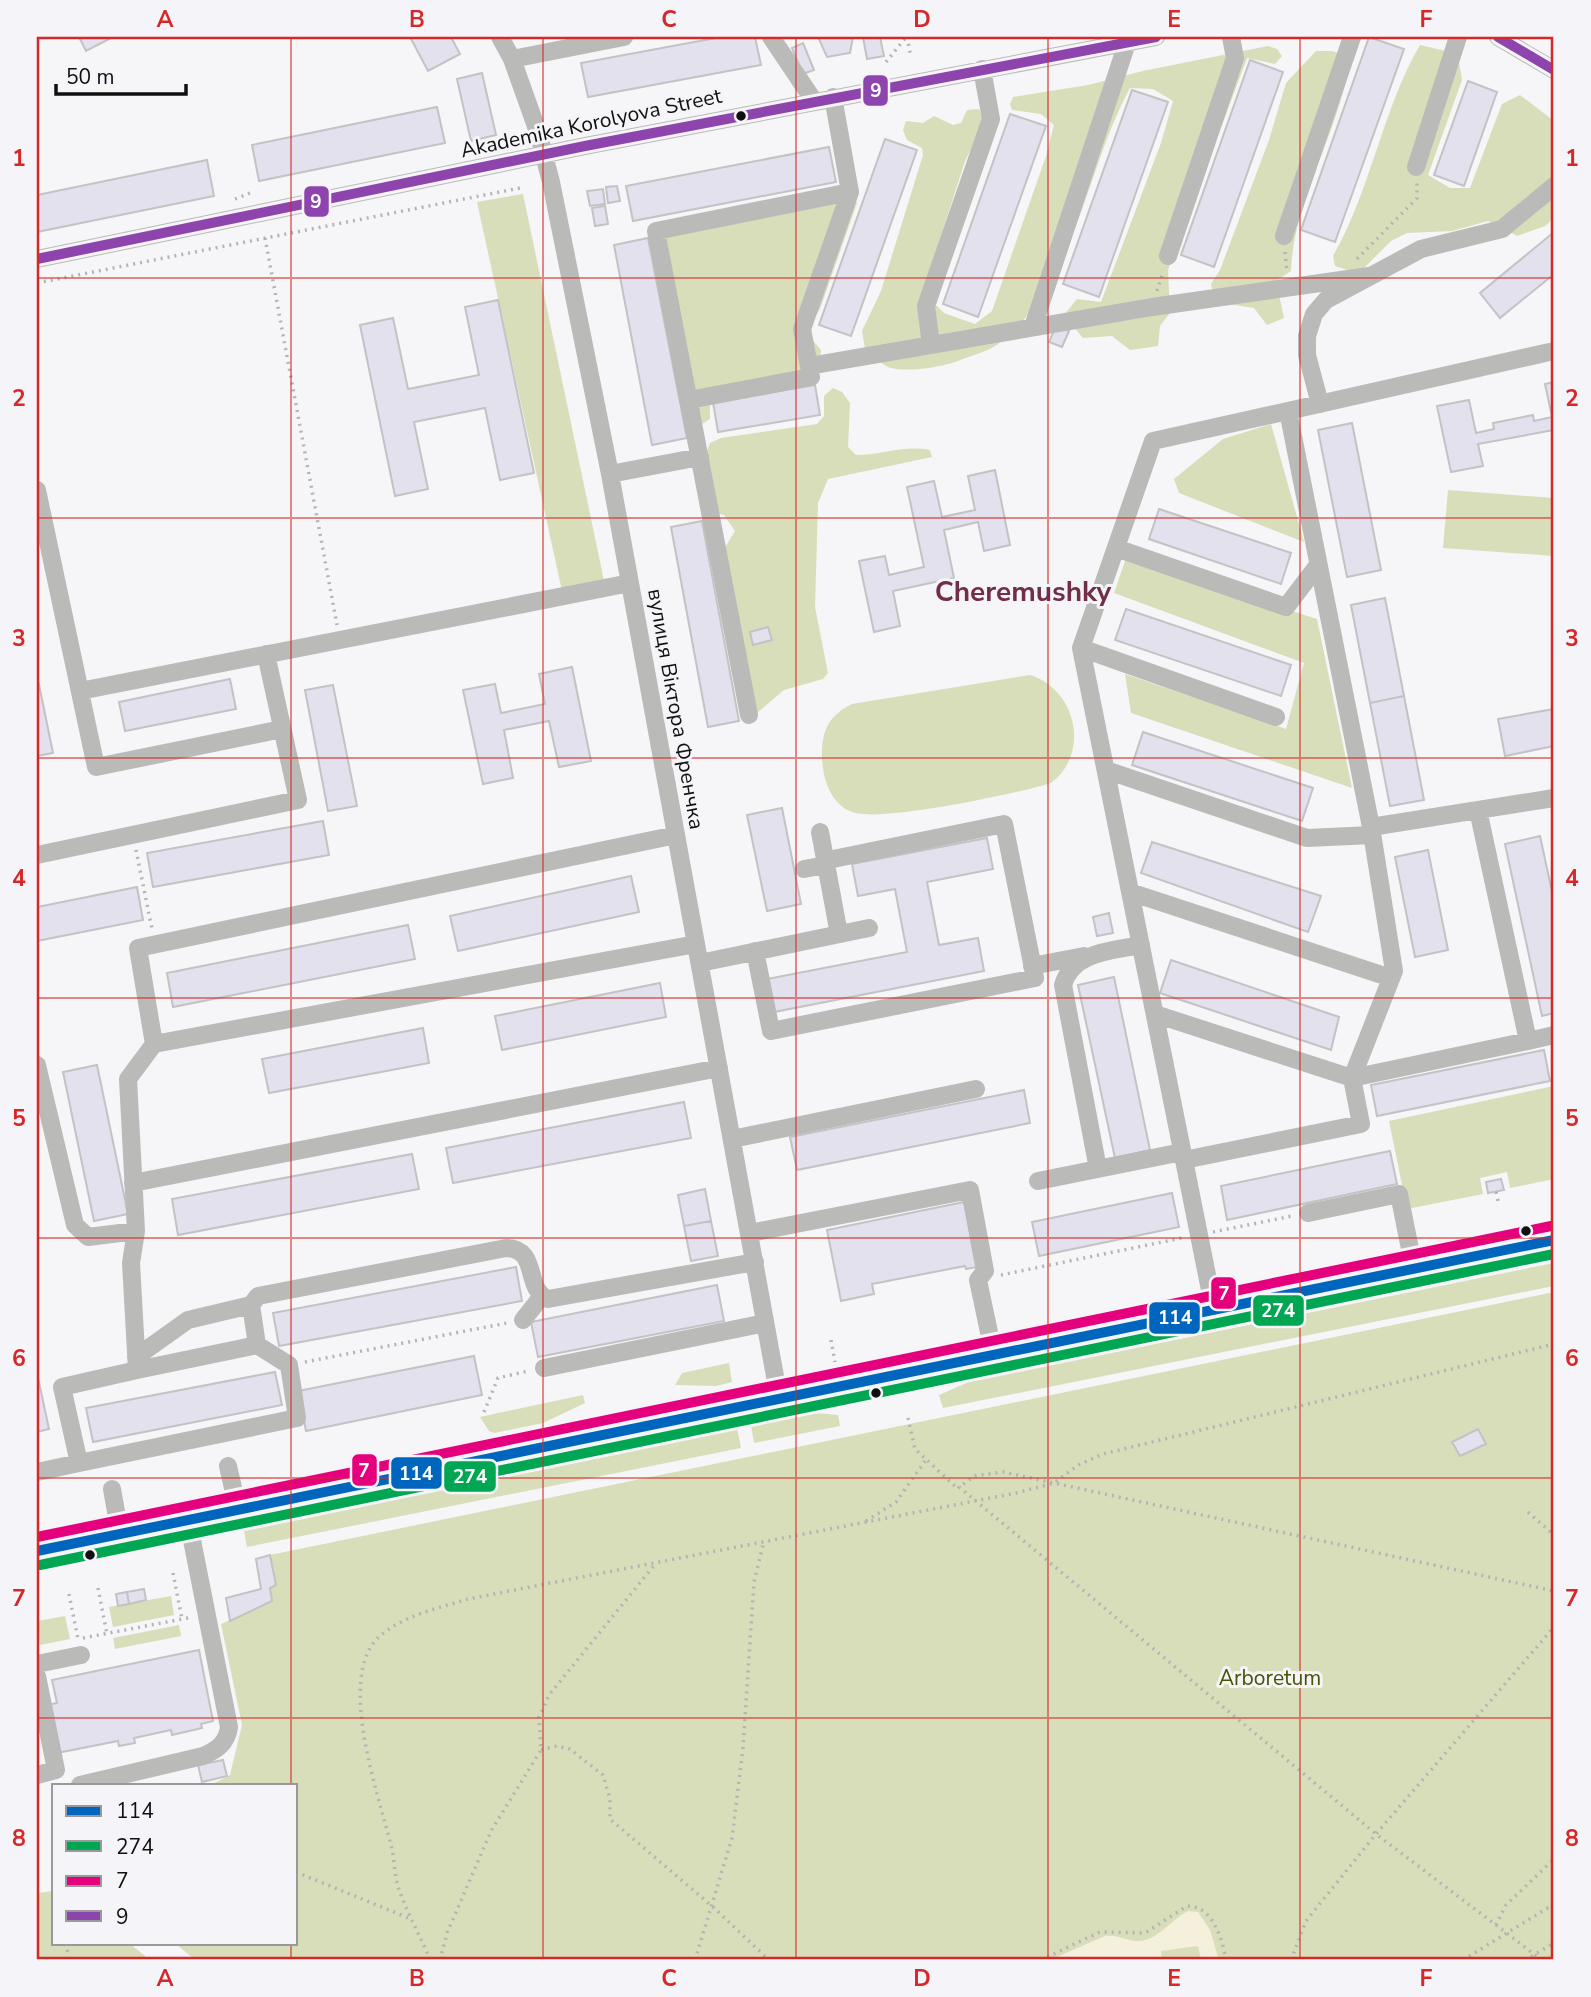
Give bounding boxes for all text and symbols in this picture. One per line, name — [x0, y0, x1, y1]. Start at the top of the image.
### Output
text: A — [156, 4, 174, 35]
text: B — [409, 4, 425, 35]
text: C — [661, 4, 677, 35]
text: D — [913, 4, 931, 35]
text: E — [1167, 4, 1181, 35]
text: F — [1420, 4, 1433, 35]
scale bar — [56, 52, 186, 96]
text: 50 m — [66, 63, 115, 91]
line badge: 9 — [862, 74, 889, 107]
text: 9 — [870, 78, 882, 104]
street label: Akademika Korolyova Street — [458, 81, 725, 164]
unlabelled marker — [734, 109, 748, 123]
text: 1 — [12, 143, 26, 174]
text: 1 — [1565, 143, 1579, 174]
line badge: 9 — [303, 185, 330, 218]
text: 9 — [310, 189, 322, 215]
text: 2 — [12, 383, 26, 414]
text: 2 — [1565, 383, 1579, 414]
district label: Cheremushky — [935, 573, 1112, 611]
street label: вулиця Віктора Френчка — [641, 586, 711, 832]
text: 3 — [12, 623, 26, 654]
text: 3 — [1565, 623, 1579, 654]
text: 4 — [12, 863, 26, 894]
text: 4 — [1565, 863, 1579, 894]
text: 5 — [12, 1103, 26, 1134]
text: 5 — [1565, 1103, 1579, 1134]
unlabelled marker — [1519, 1224, 1533, 1238]
line badge: 7 — [1210, 1276, 1237, 1310]
text: 7 — [1218, 1281, 1230, 1307]
line badge: 274 — [1252, 1294, 1305, 1327]
text: 274 — [1261, 1298, 1295, 1324]
line badge: 114 — [1148, 1301, 1201, 1335]
text: 114 — [1158, 1305, 1192, 1331]
text: 6 — [12, 1343, 26, 1374]
text: 6 — [1565, 1343, 1579, 1374]
unlabelled marker — [869, 1386, 883, 1400]
line badge: 7 — [351, 1453, 378, 1487]
line badge: 114 — [390, 1456, 443, 1490]
text: 7 — [358, 1458, 370, 1484]
line badge: 274 — [443, 1460, 497, 1493]
text: 114 — [399, 1461, 433, 1487]
text: 274 — [453, 1464, 487, 1490]
unlabelled marker — [83, 1548, 97, 1562]
text: 7 — [12, 1583, 26, 1614]
text: 7 — [1565, 1583, 1579, 1614]
park label: Arboretum — [1219, 1664, 1321, 1692]
legend — [52, 1784, 298, 1944]
text: 114 — [116, 1797, 154, 1825]
text: 8 — [12, 1823, 26, 1854]
text: 8 — [1565, 1823, 1579, 1854]
text: 274 — [116, 1833, 154, 1861]
text: 7 — [116, 1867, 129, 1895]
text: 9 — [116, 1903, 129, 1931]
text: A — [156, 1963, 174, 1994]
text: B — [409, 1963, 425, 1994]
text: C — [661, 1963, 677, 1994]
text: D — [913, 1963, 931, 1994]
text: E — [1167, 1963, 1181, 1994]
text: F — [1420, 1963, 1433, 1994]

